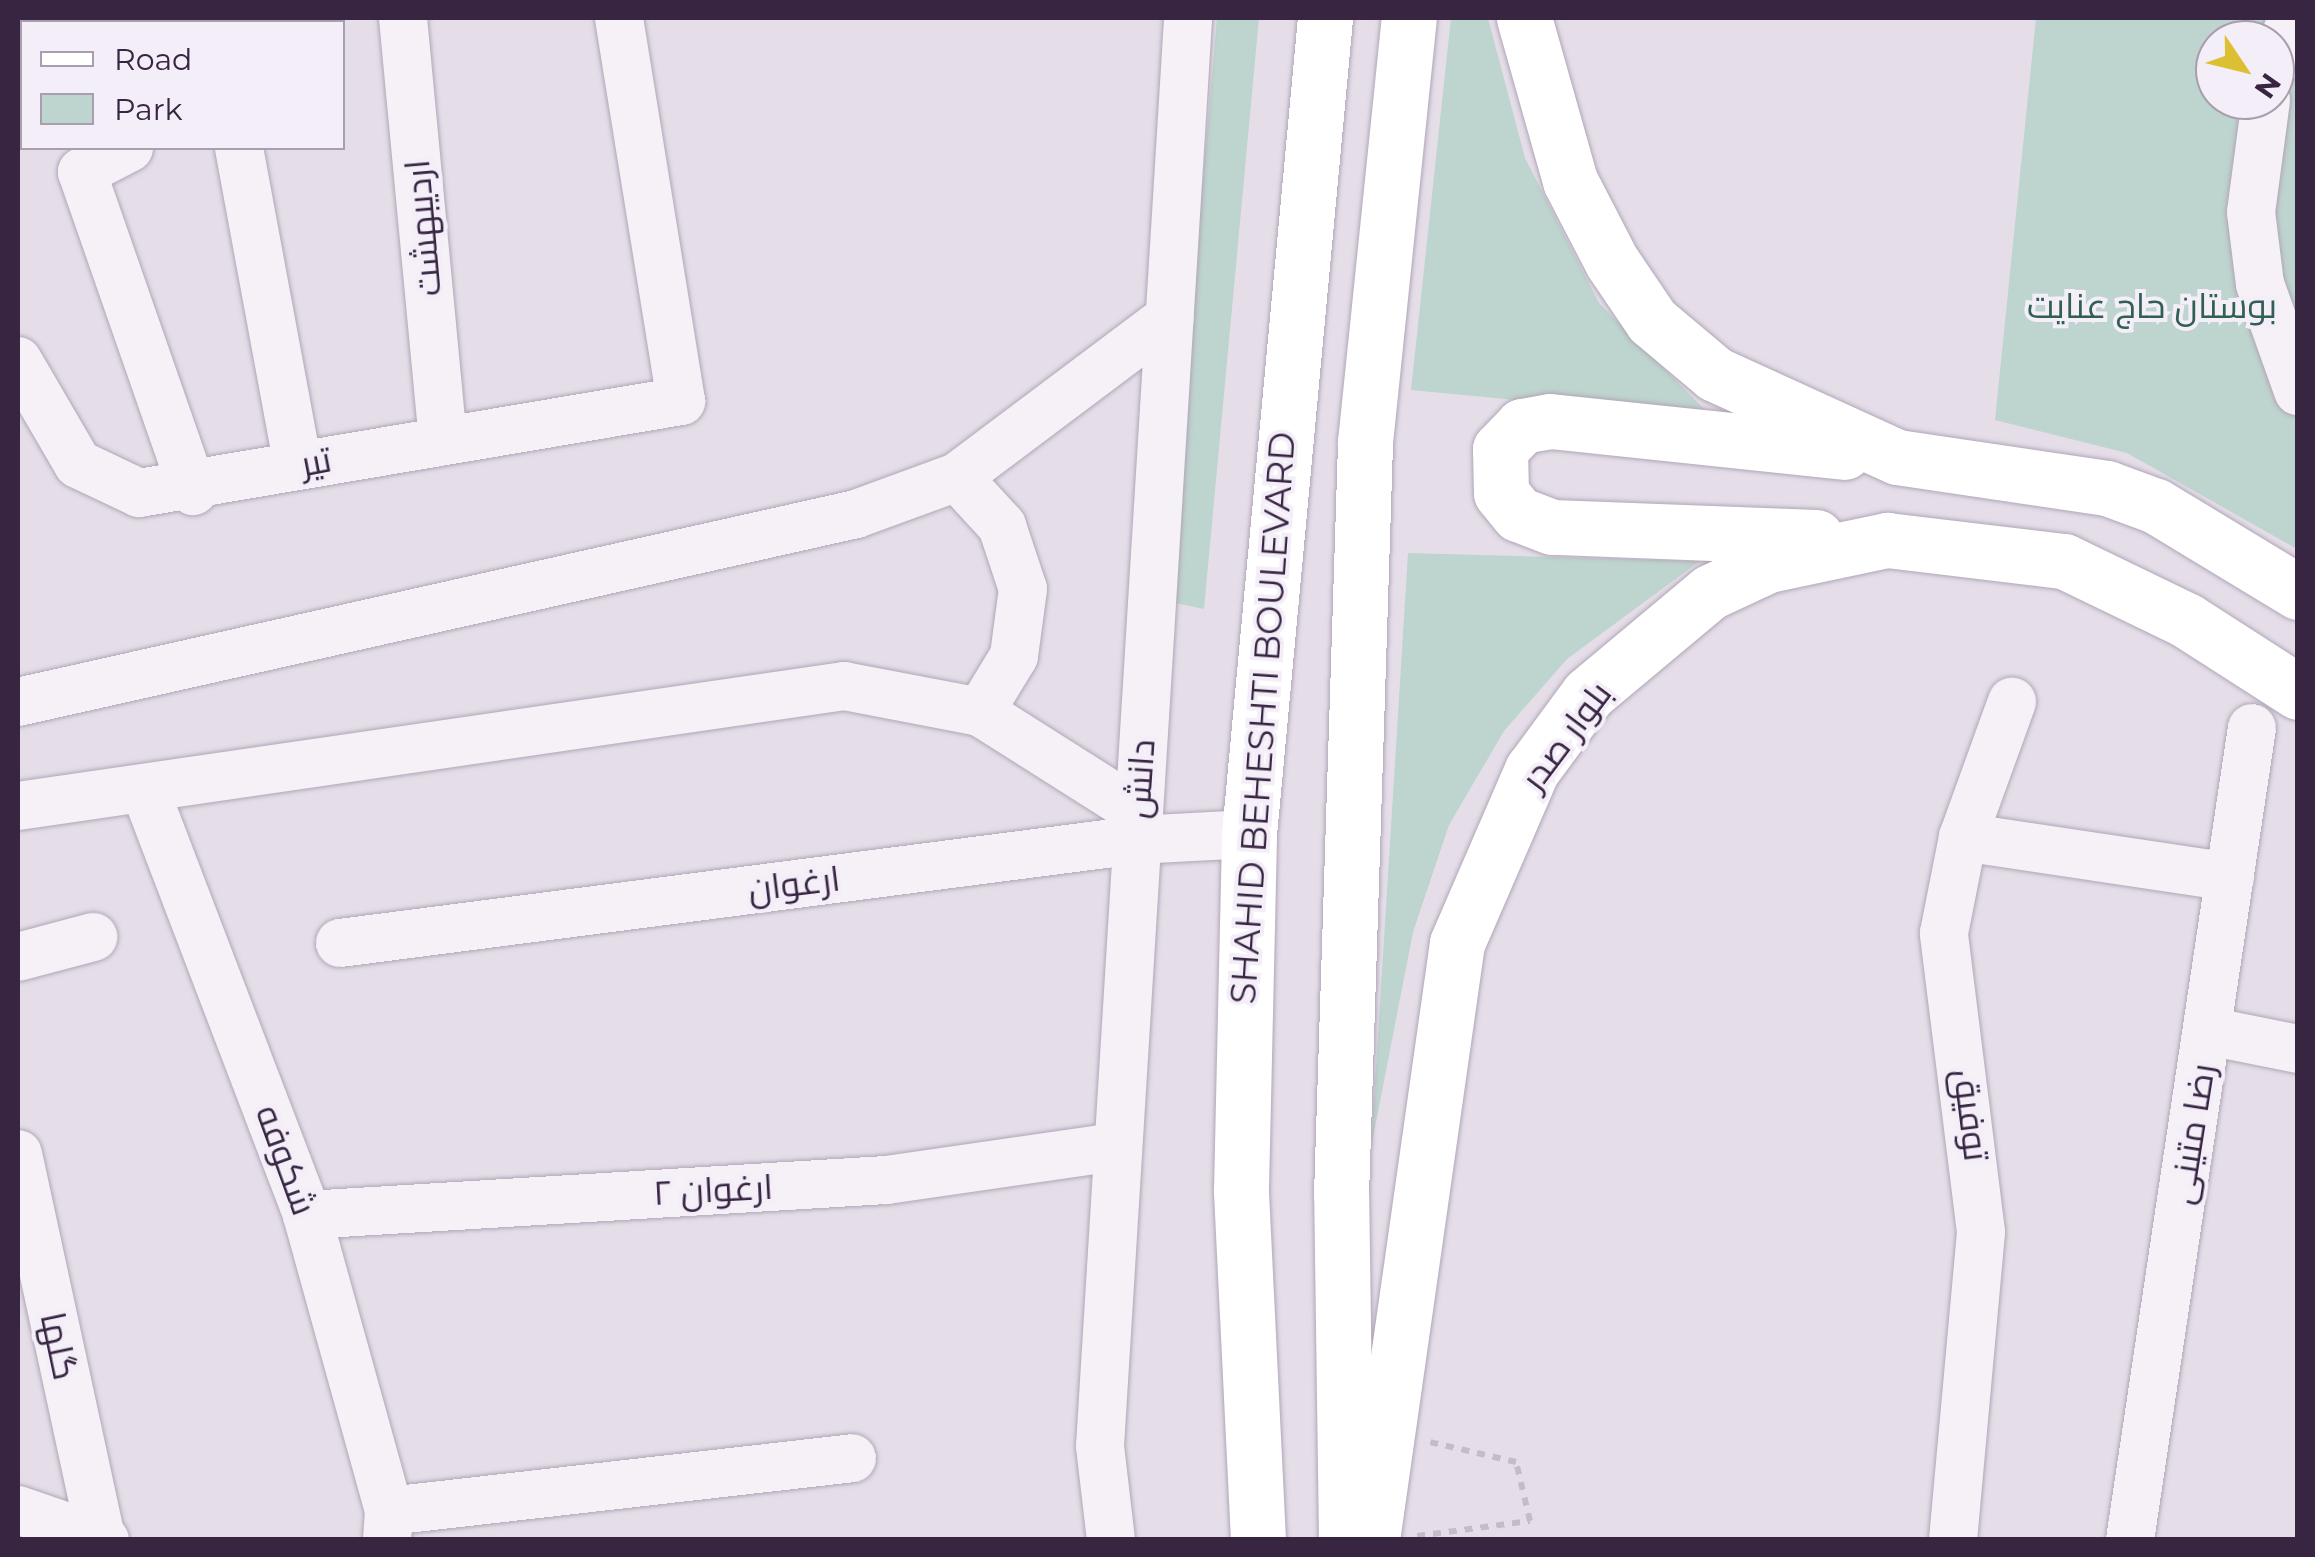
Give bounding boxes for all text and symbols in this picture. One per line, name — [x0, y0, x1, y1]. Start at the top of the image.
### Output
legend — [20, 20, 345, 150]
north arrow — [2195, 20, 2295, 120]
text: Road — [114, 41, 192, 78]
text: N — [2248, 67, 2288, 105]
text: Park — [114, 91, 183, 128]
street label: اردیبهشت — [396, 158, 450, 298]
park label: بوستان حاج عنایت — [2027, 285, 2277, 327]
street label: SHAHID BEHESHTI BOULEVARD — [1222, 431, 1304, 1005]
street label: تیر — [297, 439, 335, 485]
street label: بلوار صدر — [1512, 674, 1620, 798]
street label: دانش — [1116, 738, 1164, 820]
street label: ارغوان — [746, 858, 842, 910]
street label: رضا متینی — [2160, 1061, 2224, 1207]
street label: توفیق — [1945, 1067, 1997, 1163]
street label: شکوفه — [247, 1099, 325, 1221]
street label: ارغوان ۲ — [652, 1166, 774, 1214]
street label: گلها — [31, 1308, 87, 1384]

